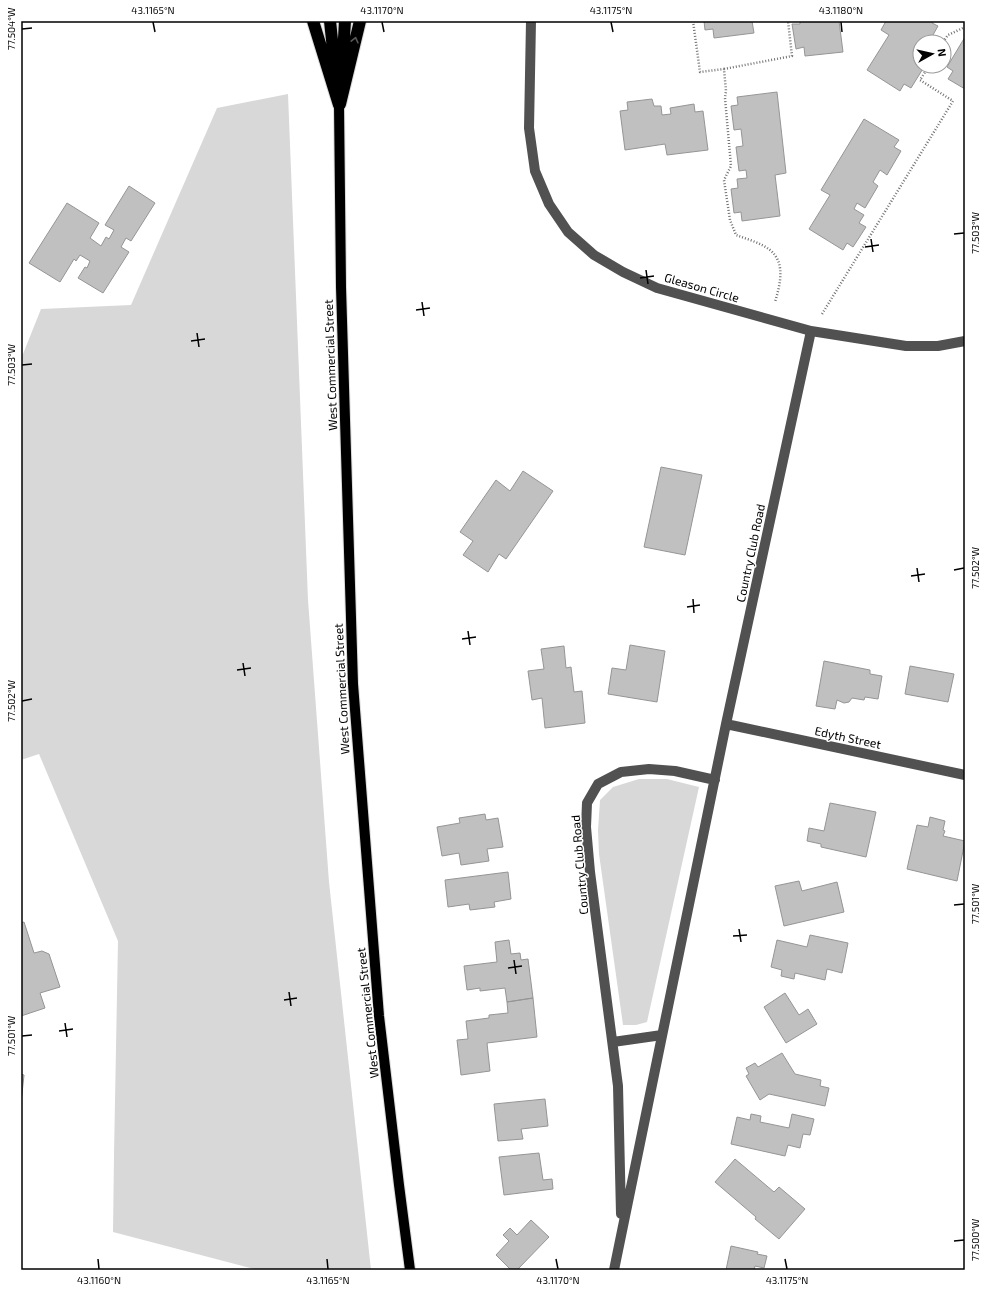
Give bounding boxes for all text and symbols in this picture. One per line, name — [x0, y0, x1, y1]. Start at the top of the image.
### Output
text: 43.1165°N — [131, 4, 175, 16]
text: 43.1170°N — [360, 4, 404, 16]
text: 43.1175°N — [590, 4, 632, 16]
text: 43.1180°N — [819, 4, 863, 16]
text: 77.504°W — [5, 7, 17, 50]
north arrow — [912, 34, 952, 74]
one-way arrow — [351, 37, 359, 43]
text: N — [935, 48, 949, 57]
text: 77.503°W — [969, 211, 981, 254]
street label: Gleason Circle — [663, 270, 741, 304]
street label: West Commercial Street — [321, 299, 339, 431]
text: 77.503°W — [5, 343, 17, 386]
street label: Country Club Road — [733, 503, 767, 603]
text: 77.502°W — [969, 546, 981, 589]
street label: West Commercial Street — [331, 623, 351, 755]
text: 77.502°W — [5, 679, 17, 722]
street label: Edyth Street — [814, 723, 883, 751]
street label: Country Club Road — [568, 815, 590, 915]
text: 77.501°W — [969, 883, 981, 924]
street label: West Commercial Street — [353, 946, 381, 1079]
text: 77.501°W — [5, 1015, 17, 1056]
text: 77.500°W — [969, 1218, 981, 1261]
text: 43.1160°N — [77, 1274, 121, 1286]
text: 43.1165°N — [306, 1274, 350, 1286]
text: 43.1170°N — [536, 1274, 580, 1286]
text: 43.1175°N — [766, 1274, 808, 1286]

